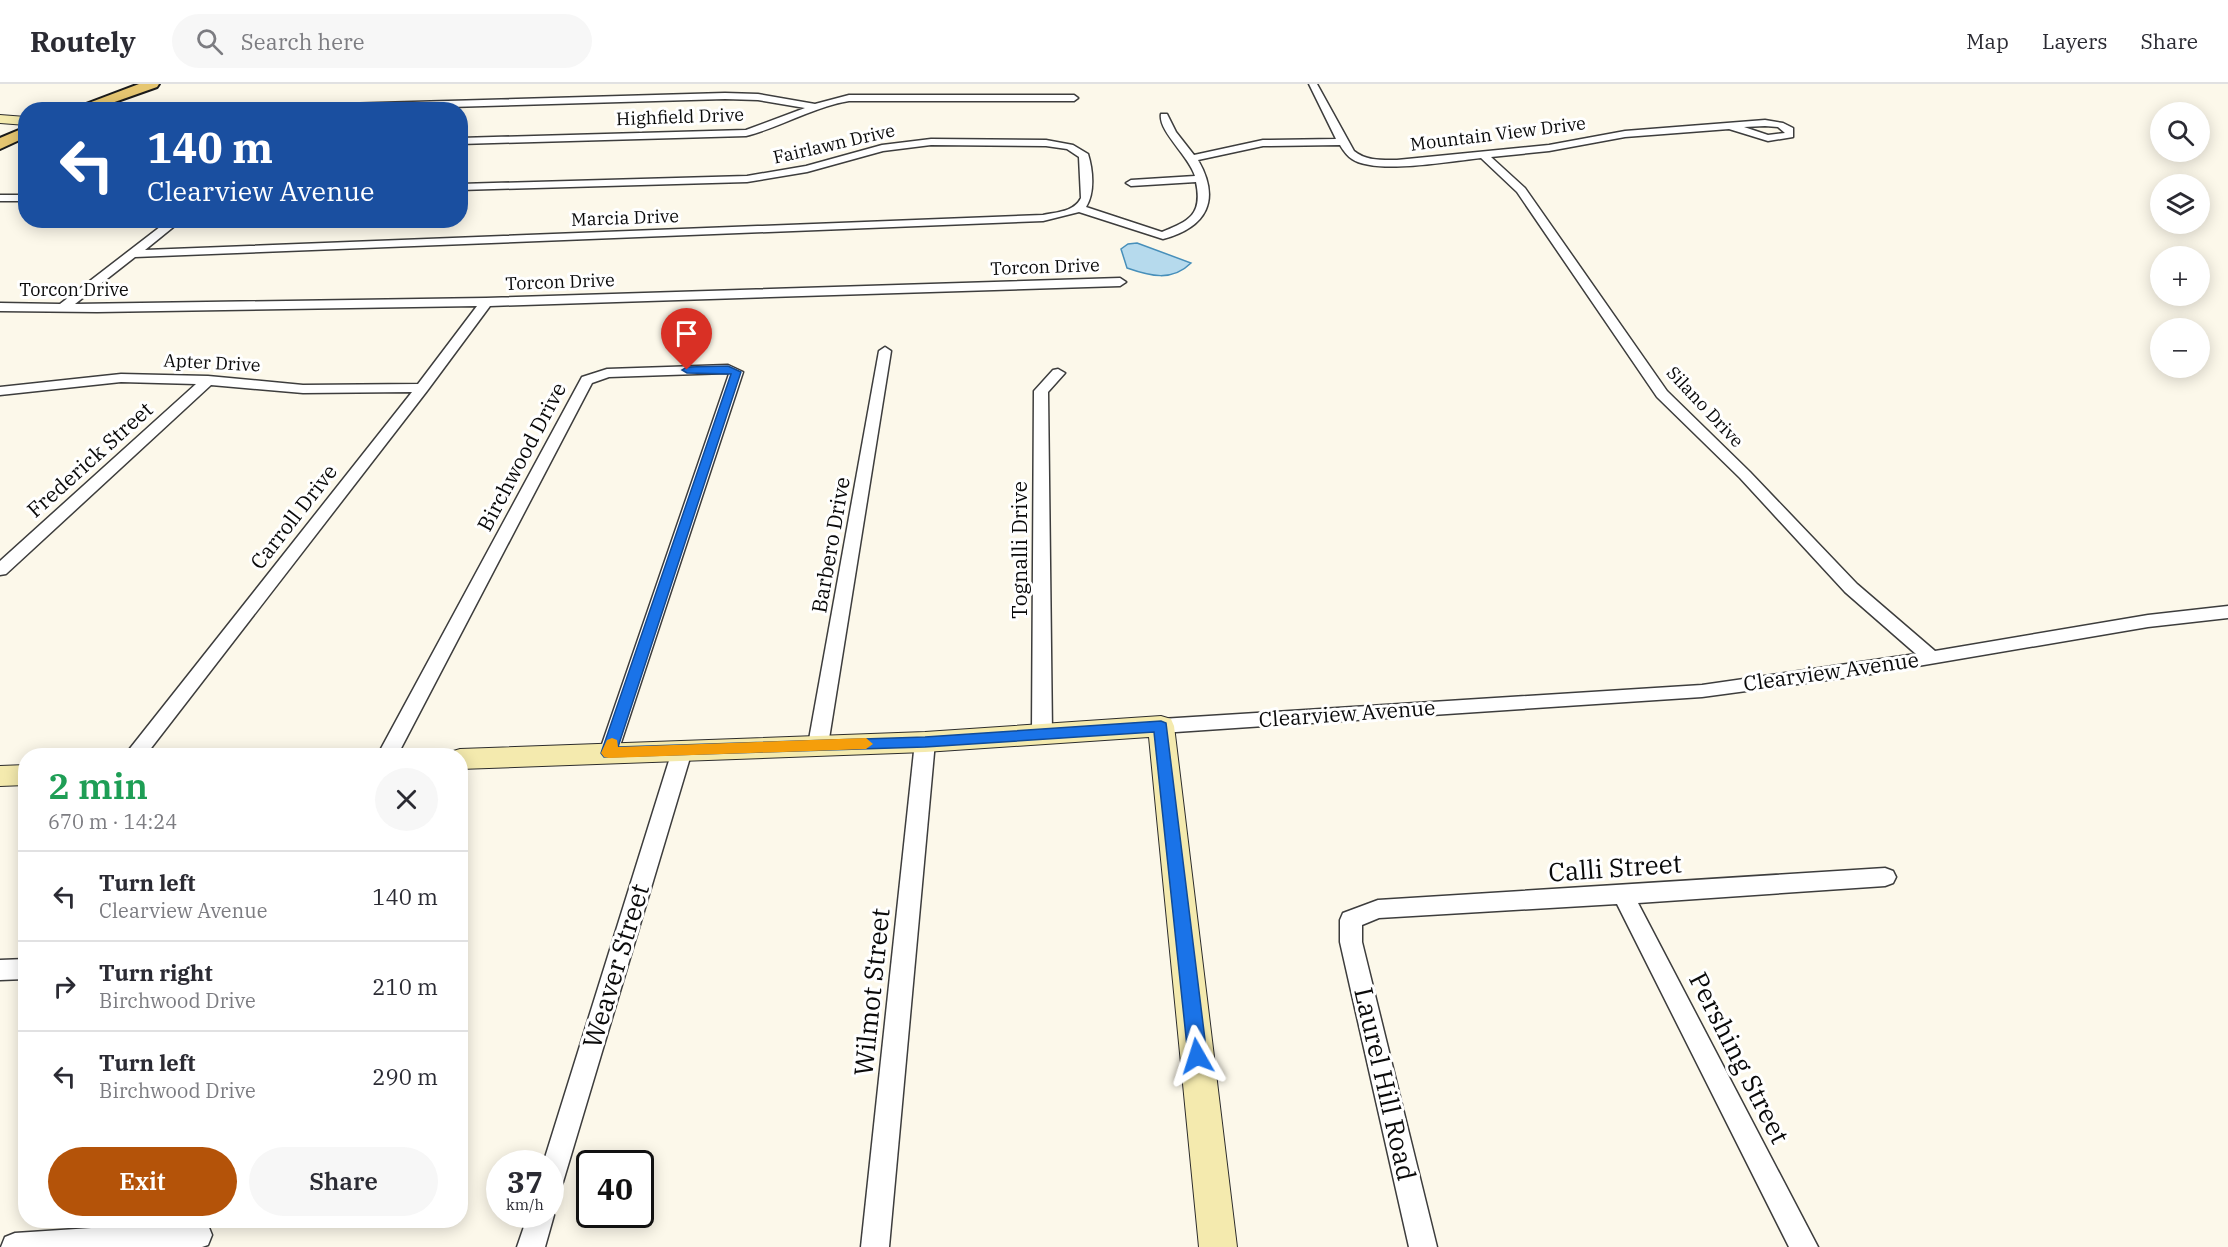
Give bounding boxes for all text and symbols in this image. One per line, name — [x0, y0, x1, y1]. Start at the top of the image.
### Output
search box — [172, 14, 592, 68]
text: Routely — [30, 23, 136, 60]
icon: search — [193, 25, 226, 58]
text: Search here — [241, 27, 365, 56]
text: Map — [1966, 27, 2009, 55]
text: Layers — [2042, 27, 2108, 55]
text: Share — [2141, 27, 2198, 55]
map controls — [2150, 102, 2210, 378]
button: search — [2150, 102, 2210, 162]
street label: Highfield Drive — [616, 103, 744, 130]
street label: Mountain View Drive — [1409, 111, 1587, 156]
street label: Fairlawn Drive — [771, 118, 897, 169]
text: 140 m — [147, 120, 273, 175]
icon: left — [48, 126, 126, 204]
text: Clearview Avenue — [147, 173, 374, 208]
button: layers — [2150, 174, 2210, 234]
street label: Marcia Drive — [571, 204, 679, 231]
button: + — [2150, 246, 2210, 306]
street label: Torcon Drive — [990, 253, 1100, 280]
street label: Torcon Drive — [505, 268, 615, 295]
street label: Torcon Drive — [19, 278, 129, 301]
pin — [661, 308, 712, 370]
icon: arrive — [670, 317, 703, 350]
button: − — [2150, 318, 2210, 378]
street label: Apter Drive — [163, 348, 261, 377]
street label: Silano Drive — [1662, 361, 1749, 452]
street label: Birchwood Drive — [470, 377, 572, 536]
street label: Frederick Street — [20, 395, 158, 523]
street label: Carroll Drive — [243, 458, 343, 575]
street label: Barbero Drive — [804, 474, 856, 615]
street label: Tognalli Drive — [1005, 481, 1033, 619]
street label: Clearview Avenue — [1741, 645, 1920, 697]
street label: Clearview Avenue — [1258, 693, 1436, 733]
text: 2 min — [48, 762, 148, 809]
button: close — [375, 768, 438, 831]
text: 670 m · 14:24 — [48, 808, 177, 835]
street label: Calli Street — [1547, 845, 1683, 889]
text: Turn left — [99, 868, 195, 897]
street label: Weaver Street — [574, 879, 656, 1052]
icon: left — [48, 880, 81, 913]
text: 140 m — [372, 882, 438, 911]
text: Clearview Avenue — [99, 897, 267, 924]
street label: Wilmot Street — [845, 906, 897, 1077]
text: Turn right — [99, 958, 213, 987]
street label: Pershing Street — [1682, 966, 1798, 1149]
icon: right — [48, 970, 81, 1003]
text: 210 m — [372, 972, 438, 1001]
street label: Laurel Hill Road — [1347, 984, 1425, 1184]
text: Birchwood Drive — [99, 987, 256, 1014]
position arrow — [1165, 1024, 1229, 1088]
text: Turn left — [99, 1048, 195, 1077]
icon: left — [48, 1060, 81, 1093]
text: 290 m — [372, 1062, 438, 1091]
text: Birchwood Drive — [99, 1077, 256, 1104]
button: Exit — [48, 1147, 237, 1216]
button: Share — [249, 1147, 438, 1216]
speed limit sign: 40 — [576, 1150, 654, 1228]
text: 37 — [507, 1162, 543, 1201]
text: km/h — [506, 1195, 544, 1214]

